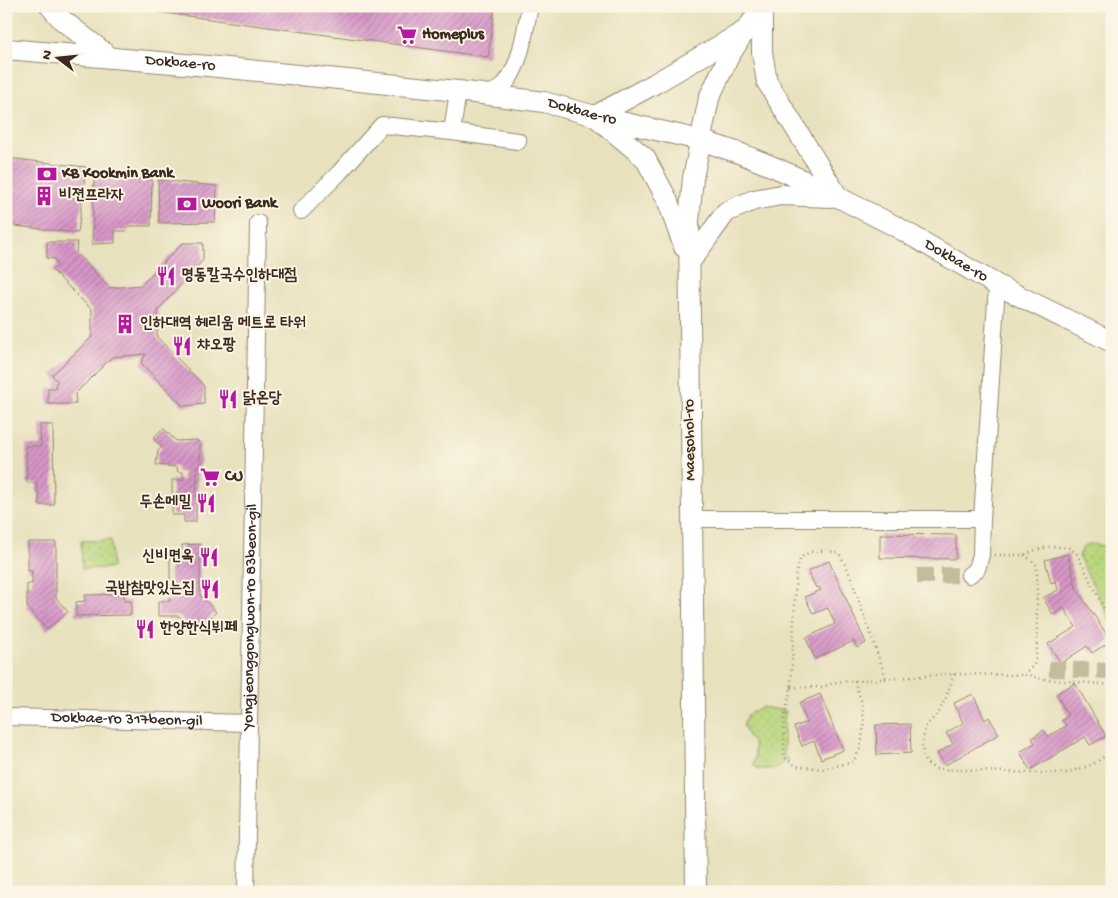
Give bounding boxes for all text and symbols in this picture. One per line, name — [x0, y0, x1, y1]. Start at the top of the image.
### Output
supermarket icon: Homeplus — [396, 24, 418, 46]
place label: Homeplus — [422, 26, 485, 45]
north arrow — [32, 32, 82, 82]
text: N — [38, 48, 57, 62]
street label: Dokbae-ro — [143, 51, 216, 76]
street label: Dokbae-ro — [544, 94, 618, 130]
bank icon: KB Kookmin Bank — [36, 163, 58, 185]
place label: KB Kookmin Bank — [61, 165, 175, 184]
building icon: 비젼프라자 — [33, 185, 55, 207]
place label: 비젼프라자 — [59, 187, 124, 206]
bank icon: Woori Bank — [176, 193, 198, 215]
place label: Woori Bank — [201, 195, 279, 214]
street label: Dokbae-ro — [920, 235, 991, 287]
restaurant icon: 명동칼국수인하대점 — [155, 265, 177, 287]
place label: 명동칼국수인하대점 — [181, 267, 297, 286]
building icon: 인하대역 헤리움 메트로 타워 — [114, 313, 136, 335]
place label: 인하대역 헤리움 메트로 타워 — [140, 315, 306, 334]
restaurant icon: 챠오팡 — [171, 335, 193, 357]
place label: 챠오팡 — [196, 337, 236, 356]
restaurant icon: 닭온당 — [217, 388, 239, 410]
place label: 닭온당 — [243, 389, 282, 409]
street label: Maesohol-ro — [681, 399, 701, 481]
supermarket icon: CU — [199, 466, 221, 488]
place label: CU — [224, 468, 244, 487]
restaurant icon: 두손메밀 — [195, 492, 217, 514]
place label: 두손메밀 — [140, 493, 191, 513]
street label: Yongjeonggongwon-ro 83beon-gil — [239, 504, 262, 732]
restaurant icon: 신비면옥 — [198, 546, 220, 568]
place label: 신비면옥 — [143, 548, 194, 567]
restaurant icon: 국밥참맛있는집 — [199, 578, 221, 600]
place label: 국밥참맛있는집 — [105, 580, 195, 599]
restaurant icon: 한양한식뷔페 — [134, 618, 156, 640]
place label: 한양한식뷔페 — [159, 620, 237, 639]
street label: Dokbae-ro 317beon-gil — [50, 709, 203, 731]

